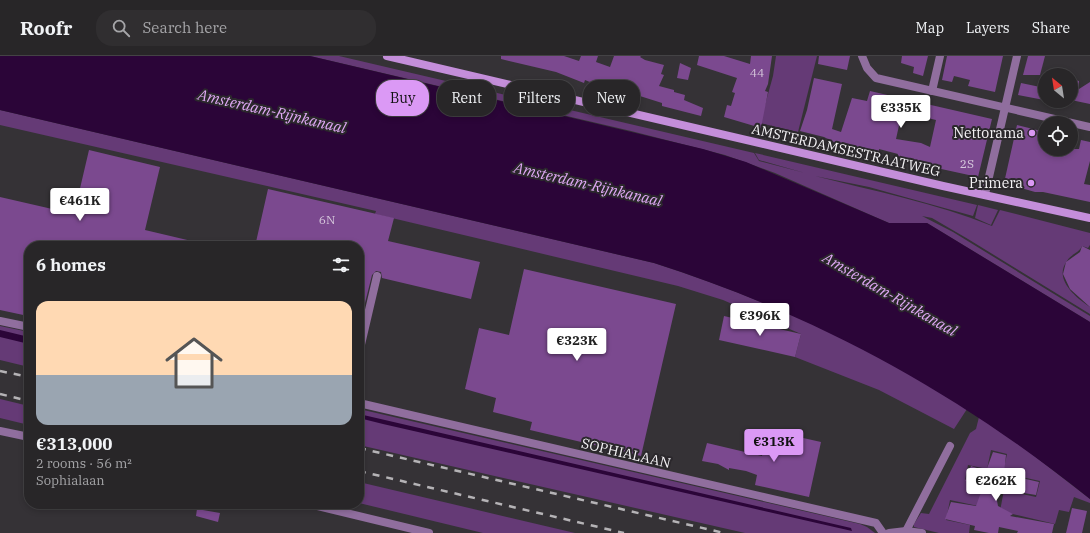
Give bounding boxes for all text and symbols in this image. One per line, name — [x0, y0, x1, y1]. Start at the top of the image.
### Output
search box — [96, 10, 376, 46]
text: Roofr — [20, 16, 72, 40]
icon: search — [110, 17, 132, 39]
text: Search here — [142, 18, 227, 37]
text: Map — [916, 19, 944, 37]
text: Layers — [966, 19, 1010, 37]
text: Share — [1032, 19, 1070, 37]
house number: 44 — [750, 65, 764, 80]
north arrow — [1038, 68, 1078, 108]
map controls — [1038, 68, 1078, 156]
chip: Buy — [376, 80, 429, 116]
chip: Rent — [437, 80, 496, 116]
chip: Filters — [504, 80, 575, 116]
chip: New — [583, 80, 640, 116]
water label: Amsterdam-Rijnkanaal — [195, 84, 349, 137]
pin: €335K — [873, 95, 929, 129]
text: €335K — [880, 99, 922, 116]
button: locate — [1038, 116, 1078, 156]
street label: AMSTERDAMSESTRAATWEG — [750, 119, 942, 181]
place label: Nettorama — [953, 124, 1024, 142]
marker: Nettorama — [1027, 128, 1037, 138]
house number: 2S — [960, 156, 974, 171]
water label: Amsterdam-Rijnkanaal — [511, 157, 665, 210]
place label: Primera — [969, 174, 1023, 192]
marker: Primera — [1026, 178, 1036, 188]
pin: €461K — [52, 188, 108, 222]
text: €461K — [59, 192, 101, 209]
house number: 6N — [319, 212, 335, 227]
water label: Amsterdam-Rijnkanaal — [819, 247, 961, 341]
text: 6 homes — [36, 254, 106, 276]
icon: filters — [330, 254, 352, 276]
pin: €396K — [732, 303, 788, 337]
text: €396K — [739, 307, 781, 324]
icon: home — [158, 327, 230, 399]
pin: €323K — [549, 328, 605, 362]
text: €323K — [556, 332, 598, 349]
pin: €313K — [746, 429, 802, 463]
text: €313,000 — [36, 433, 113, 455]
text: €313K — [753, 433, 795, 450]
street label: SOPHIALAAN — [580, 434, 673, 472]
text: 2 rooms · 56 m² — [36, 455, 132, 472]
pin: €262K — [968, 468, 1024, 502]
text: Sophialaan — [36, 472, 105, 489]
text: €262K — [975, 472, 1017, 489]

